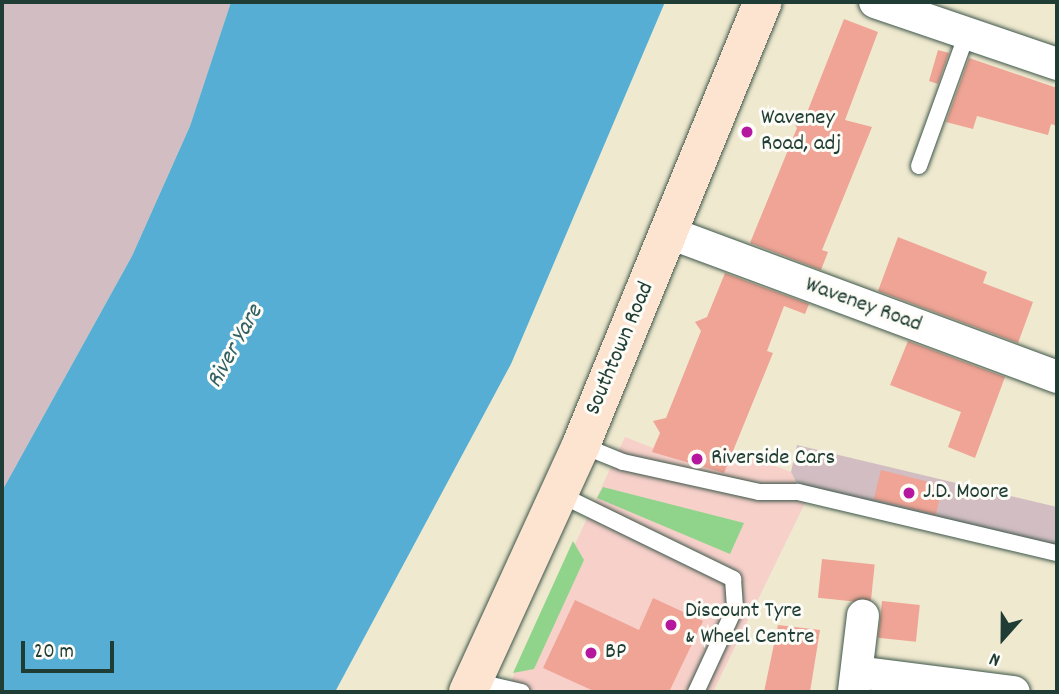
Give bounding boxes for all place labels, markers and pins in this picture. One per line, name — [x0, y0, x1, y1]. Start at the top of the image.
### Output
place label: Waveney Road, adj — [761, 105, 841, 159]
marker: Waveney Road, adj — [739, 124, 755, 140]
place label: Riverside Cars — [711, 445, 835, 473]
marker: Riverside Cars — [689, 451, 705, 467]
place label: J.D. Moore — [923, 479, 1009, 507]
marker: J.D. Moore — [901, 485, 917, 501]
place label: Discount Tyre & Wheel Centre — [685, 598, 814, 652]
marker: Discount Tyre & Wheel Centre — [663, 617, 679, 633]
place label: BP — [605, 639, 626, 667]
marker: BP — [583, 645, 599, 661]

